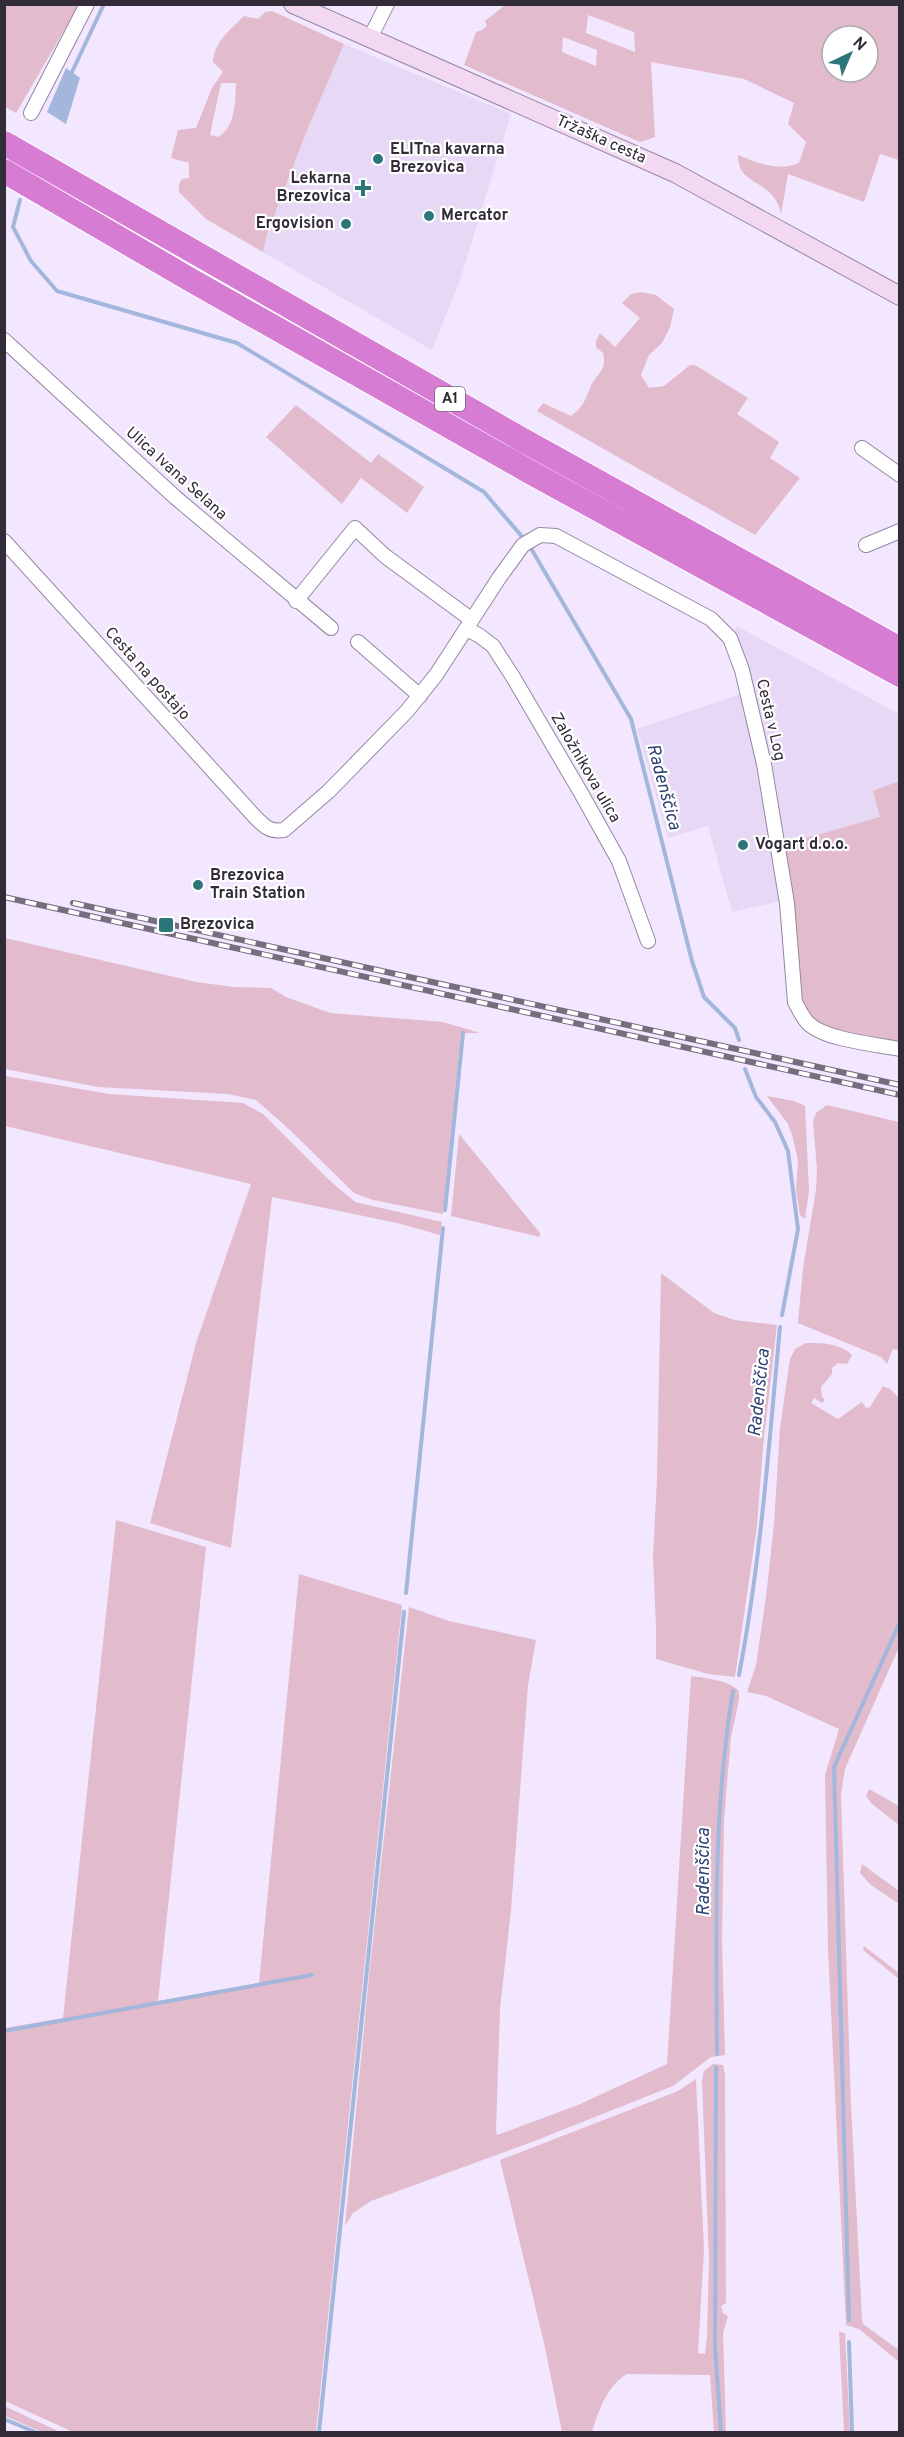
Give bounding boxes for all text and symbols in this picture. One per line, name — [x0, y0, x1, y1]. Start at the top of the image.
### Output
north arrow — [820, 24, 880, 84]
text: N — [848, 33, 870, 56]
street label: Tržaška cesta — [553, 111, 649, 169]
place label: ELITna kavarna Brezovica — [390, 140, 505, 178]
marker: ELITna kavarna Brezovica — [371, 152, 385, 166]
place label: Lekarna Brezovica — [277, 169, 351, 207]
marker: Lekarna Brezovica — [356, 181, 370, 195]
place label: Mercator — [441, 206, 509, 226]
marker: Mercator — [422, 209, 436, 223]
place label: Ergovision — [256, 214, 334, 234]
marker: Ergovision — [339, 217, 353, 231]
road number: A1 — [435, 387, 465, 411]
street label: Ulica Ivana Selana — [121, 423, 231, 525]
street label: Cesta na postajo — [100, 623, 194, 725]
street label: Cesta v Log — [751, 677, 789, 763]
street label: Založnikova ulica — [545, 710, 625, 826]
water label: Radenščica — [640, 741, 686, 833]
place label: Vogart d.o.o. — [755, 835, 848, 855]
marker: Vogart d.o.o. — [736, 838, 750, 852]
place label: Brezovica Train Station — [210, 866, 305, 904]
marker: Brezovica Train Station — [191, 878, 205, 892]
place label: Brezovica — [180, 915, 254, 935]
marker: Brezovica — [157, 916, 175, 934]
water label: Radenščica — [744, 1347, 776, 1438]
water label: Radenščica — [693, 1827, 716, 1916]

